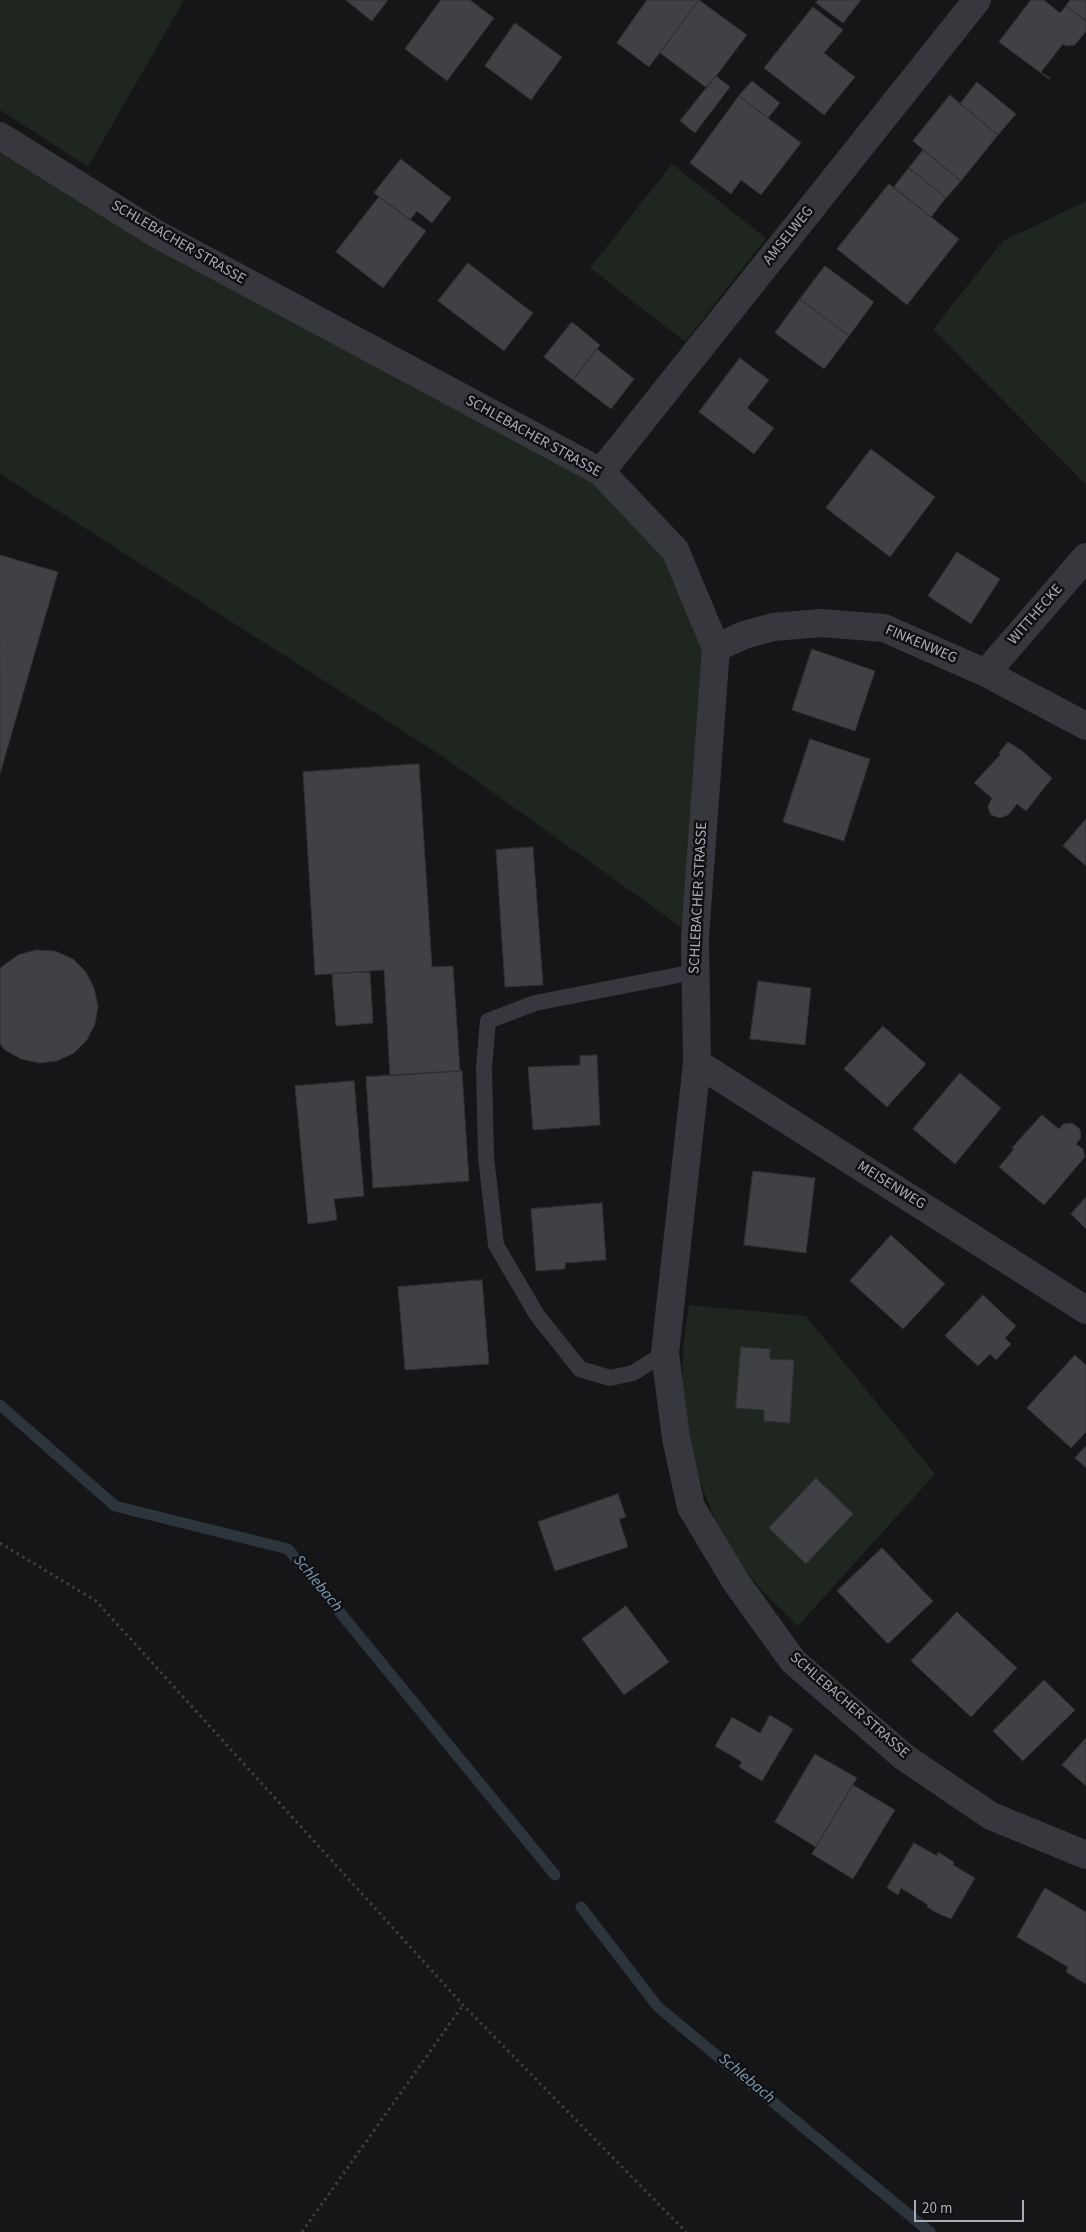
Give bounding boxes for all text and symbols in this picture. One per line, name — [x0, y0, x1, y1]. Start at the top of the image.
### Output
street label: SCHLEBACHER STRASSE — [108, 197, 248, 289]
street label: AMSELWEG — [760, 203, 818, 269]
street label: SCHLEBACHER STRASSE — [462, 392, 604, 482]
street label: WITTHECKE — [1005, 581, 1067, 649]
street label: FINKENWEG — [882, 622, 960, 668]
street label: SCHLEBACHER STRASSE — [686, 822, 712, 974]
street label: MEISENWEG — [853, 1158, 929, 1214]
water label: Schlebach — [288, 1552, 346, 1616]
street label: SCHLEBACHER STRASSE — [786, 1649, 912, 1763]
water label: Schlebach — [714, 2050, 778, 2108]
scale bar — [916, 2190, 1026, 2222]
text: 20 m — [922, 2198, 952, 2219]

